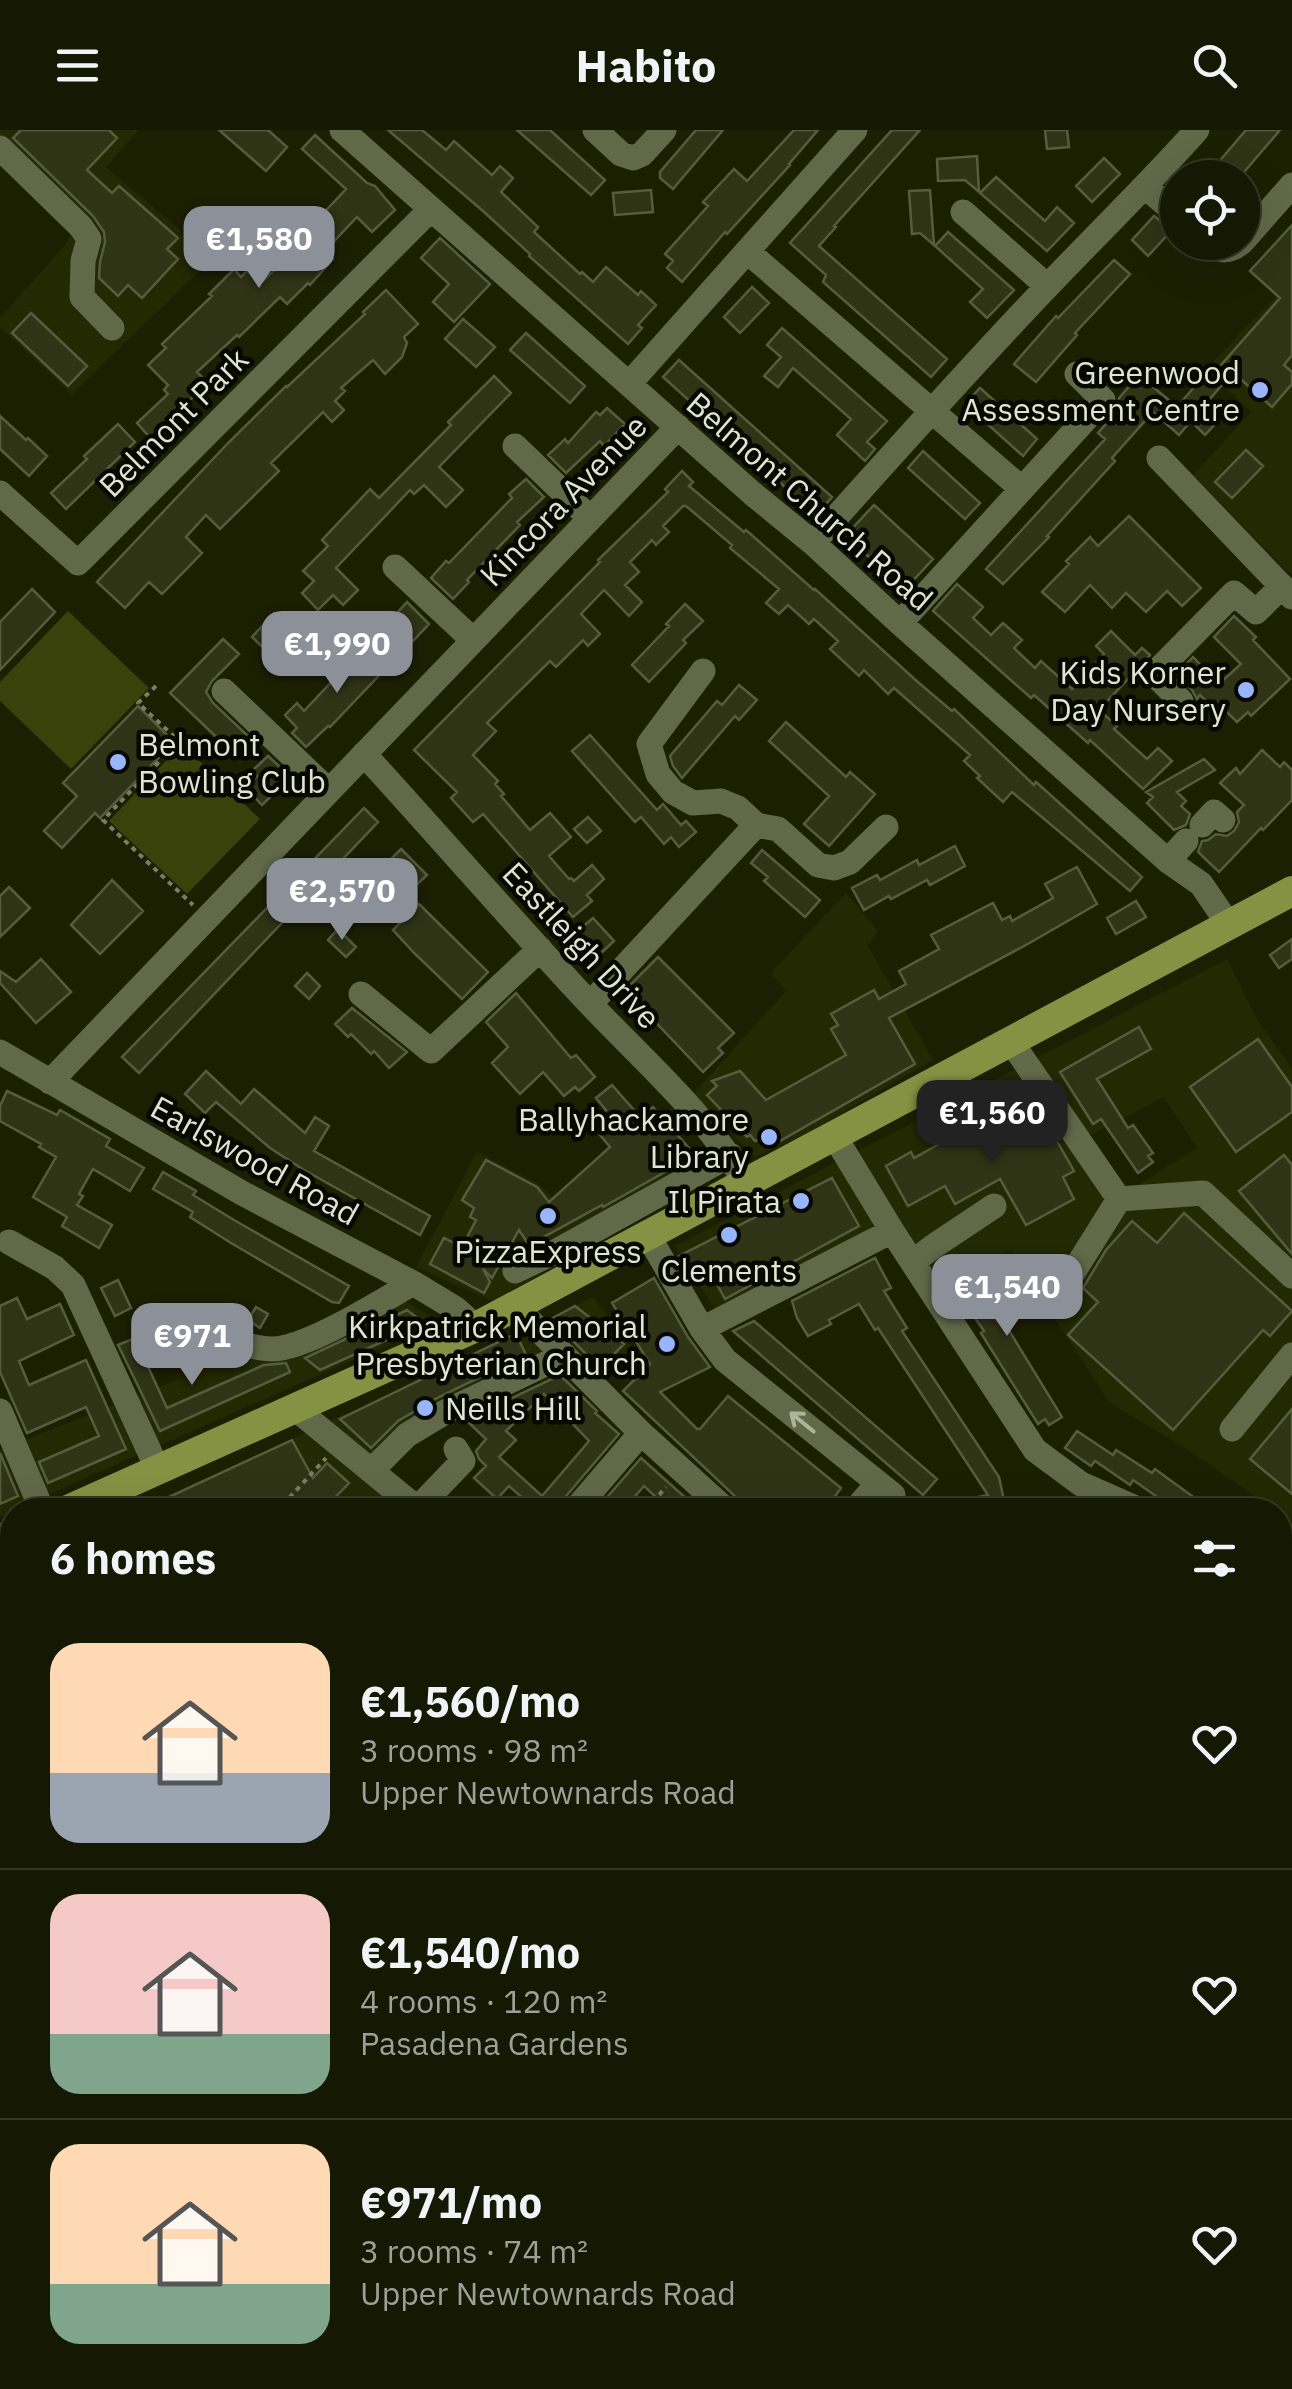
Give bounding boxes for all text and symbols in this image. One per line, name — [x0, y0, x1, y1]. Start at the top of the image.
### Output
text: Habito — [576, 36, 716, 94]
icon: menu — [50, 38, 105, 93]
icon: search — [1187, 38, 1242, 93]
map controls — [1160, 160, 1260, 260]
button: locate — [1160, 160, 1260, 260]
pin: €1,580 — [178, 206, 340, 291]
text: €1,580 — [206, 217, 312, 259]
street label: Belmont Park — [89, 338, 257, 506]
place label: Greenwood Assessment Centre — [962, 351, 1240, 430]
marker: Greenwood Assessment Centre — [1249, 379, 1271, 401]
street label: Belmont Church Road — [678, 382, 942, 620]
street label: Kincora Avenue — [470, 405, 656, 595]
pin: €1,990 — [256, 611, 418, 696]
text: €1,990 — [284, 622, 390, 664]
place label: Kids Korner Day Nursery — [1050, 651, 1226, 730]
marker: Kids Korner Day Nursery — [1235, 679, 1257, 701]
place label: Belmont Bowling Club — [138, 723, 326, 802]
marker: Belmont Bowling Club — [107, 751, 129, 773]
street label: Eastleigh Drive — [494, 853, 670, 1037]
pin: €2,570 — [261, 858, 423, 943]
text: €2,570 — [289, 869, 395, 911]
pin: €1,560 — [911, 1080, 1073, 1165]
street label: Earlswood Road — [144, 1086, 366, 1234]
text: €1,560 — [939, 1091, 1045, 1133]
place label: Ballyhackamore Library — [518, 1098, 749, 1177]
marker: Ballyhackamore Library — [758, 1126, 780, 1148]
place label: Il Pirata — [668, 1180, 781, 1222]
marker: Il Pirata — [790, 1190, 812, 1212]
marker: PizzaExpress — [537, 1205, 559, 1227]
marker: Clements — [718, 1224, 740, 1246]
place label: PizzaExpress — [454, 1230, 642, 1272]
place label: Clements — [661, 1249, 797, 1291]
pin: €1,540 — [926, 1254, 1088, 1339]
text: €1,540 — [954, 1265, 1060, 1307]
pin: €971 — [133, 1303, 251, 1388]
place label: Kirkpatrick Memorial Presbyterian Church — [348, 1305, 647, 1384]
text: €971 — [153, 1314, 231, 1356]
marker: Kirkpatrick Memorial Presbyterian Church — [656, 1333, 678, 1355]
place label: Neills Hill — [445, 1387, 581, 1429]
marker: Neills Hill — [414, 1397, 436, 1419]
one-way arrow — [789, 1411, 815, 1433]
text: 6 homes — [50, 1531, 216, 1586]
icon: filters — [1187, 1531, 1242, 1586]
text: €1,560/mo — [360, 1674, 580, 1729]
icon: home — [130, 1683, 250, 1803]
icon: heart — [1187, 1716, 1242, 1771]
text: 3 rooms · 98 m² — [360, 1729, 588, 1771]
text: Upper Newtownards Road — [360, 1771, 736, 1813]
text: €1,540/mo — [360, 1925, 580, 1980]
icon: home — [130, 1934, 250, 2054]
icon: heart — [1187, 1967, 1242, 2022]
text: 4 rooms · 120 m² — [360, 1980, 607, 2022]
text: Pasadena Gardens — [360, 2022, 629, 2064]
text: €971/mo — [360, 2175, 542, 2230]
icon: home — [130, 2184, 250, 2304]
icon: heart — [1187, 2217, 1242, 2272]
text: 3 rooms · 74 m² — [360, 2230, 588, 2272]
text: Upper Newtownards Road — [360, 2272, 736, 2314]

